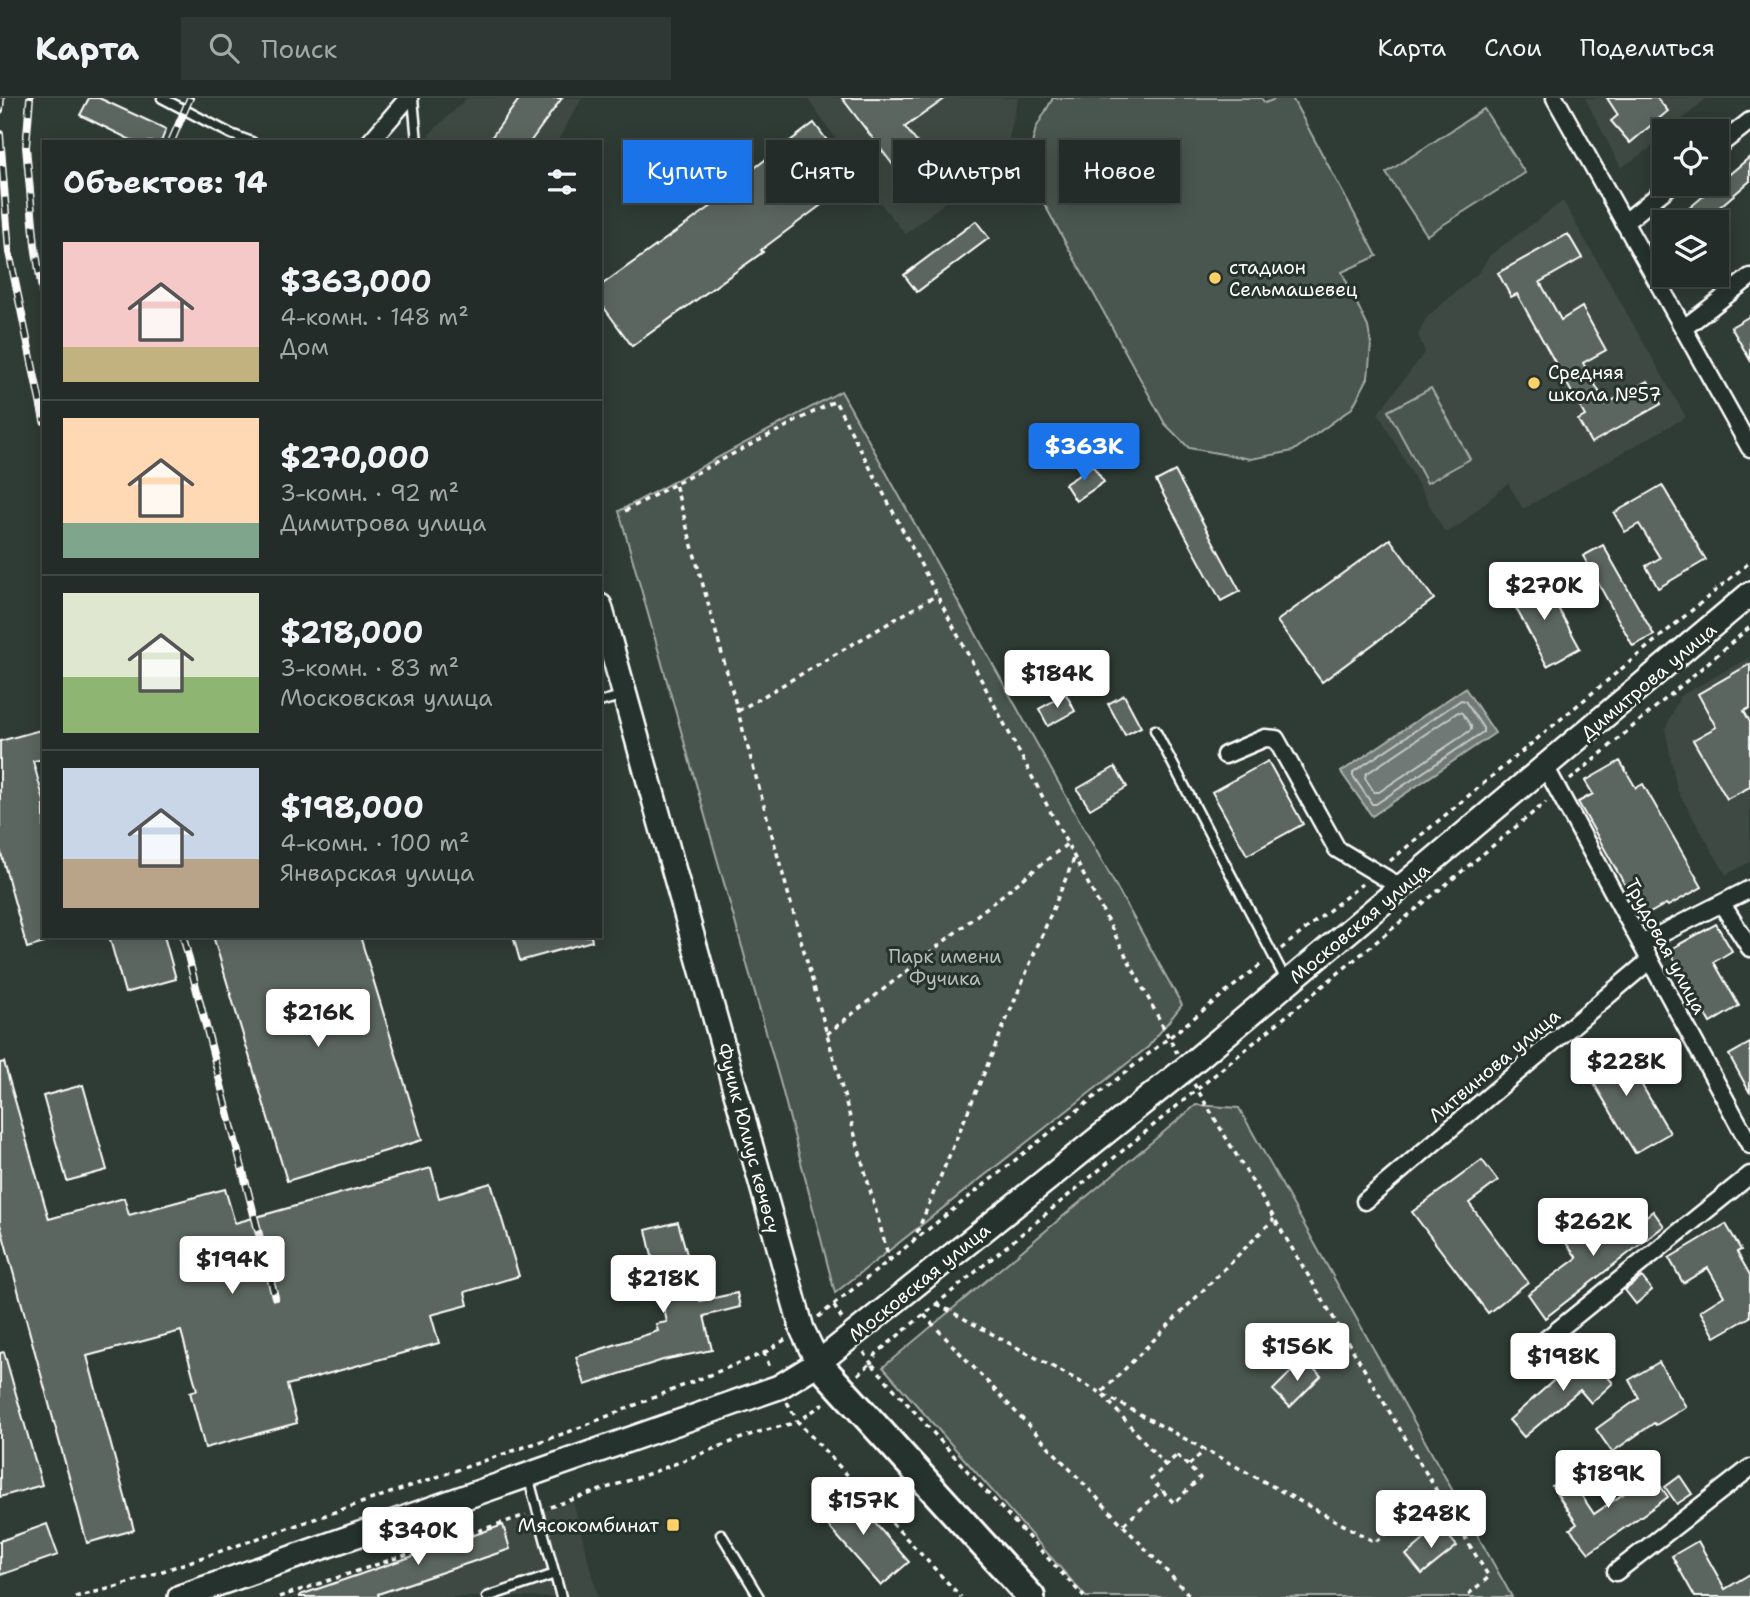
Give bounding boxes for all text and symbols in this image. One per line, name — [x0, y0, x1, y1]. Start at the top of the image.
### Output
search box — [181, 17, 671, 80]
text: Карта — [35, 26, 139, 71]
icon: search — [205, 29, 243, 67]
text: Поиск — [261, 31, 337, 66]
text: Карта — [1378, 32, 1446, 64]
text: Слои — [1484, 32, 1542, 64]
text: Поделиться — [1580, 32, 1715, 64]
map controls — [1652, 119, 1729, 287]
button: locate — [1652, 119, 1729, 196]
chip: Купить — [623, 140, 752, 203]
chip: Снять — [766, 140, 879, 203]
chip: Фильтры — [893, 140, 1045, 203]
chip: Новое — [1059, 140, 1180, 203]
text: Объектов: 14 — [63, 162, 268, 203]
icon: filters — [543, 163, 581, 201]
button: layers — [1652, 210, 1729, 287]
place label: стадион Сельмашевец — [1229, 255, 1358, 302]
text: $363,000 — [280, 261, 432, 302]
icon: home — [119, 270, 203, 354]
marker: стадион Сельмашевец — [1207, 270, 1223, 286]
text: 4-комн. · 148 m² — [280, 302, 469, 332]
text: Дом — [280, 332, 329, 362]
place label: Средняя школа №57 — [1548, 360, 1662, 407]
marker: Средняя школа №57 — [1526, 375, 1542, 391]
pin: $363K — [1035, 424, 1133, 483]
text: $363K — [1045, 431, 1123, 461]
text: $270,000 — [280, 437, 430, 478]
icon: home — [119, 446, 203, 530]
text: 3-комн. · 92 m² — [280, 478, 459, 508]
text: Димитрова улица — [280, 508, 486, 538]
pin: $270K — [1495, 562, 1593, 622]
text: $270K — [1505, 570, 1583, 600]
text: $218,000 — [280, 612, 423, 653]
street label: Димитрова улица — [1575, 617, 1722, 746]
icon: home — [119, 621, 203, 705]
pin: $184K — [1008, 650, 1106, 710]
text: 3-комн. · 83 m² — [280, 653, 459, 683]
text: $184K — [1020, 658, 1094, 688]
text: Московская улица — [280, 683, 493, 713]
text: $198,000 — [280, 787, 424, 828]
icon: home — [119, 796, 203, 880]
text: 4-комн. · 100 m² — [280, 828, 470, 858]
street label: Московская улица — [1284, 857, 1435, 989]
text: Январская улица — [280, 858, 474, 888]
street label: Трудовая улица — [1619, 874, 1712, 1019]
park label: Парк имени Фучика — [889, 944, 1001, 991]
pin: $216K — [269, 990, 367, 1049]
text: $216K — [282, 997, 354, 1027]
street label: Литвинова улица — [1423, 1003, 1565, 1128]
pin: $228K — [1577, 1038, 1675, 1098]
street label: Фучик Юлиус көчөсү — [711, 1040, 786, 1236]
text: $228K — [1587, 1046, 1665, 1076]
pin: $262K — [1544, 1198, 1642, 1258]
text: $262K — [1554, 1206, 1632, 1236]
street label: Московская улица — [843, 1217, 996, 1347]
pin: $194K — [183, 1236, 281, 1296]
text: $194K — [196, 1244, 268, 1274]
pin: $218K — [614, 1256, 712, 1315]
text: $218K — [627, 1263, 699, 1293]
pin: $156K — [1248, 1324, 1346, 1383]
text: $156K — [1261, 1331, 1333, 1361]
pin: $198K — [1514, 1334, 1612, 1393]
text: $198K — [1527, 1341, 1600, 1371]
pin: $189K — [1559, 1450, 1657, 1510]
text: $189K — [1572, 1458, 1644, 1488]
pin: $157K — [814, 1478, 912, 1537]
text: $157K — [827, 1485, 899, 1515]
pin: $248K — [1382, 1490, 1480, 1550]
text: $248K — [1392, 1498, 1470, 1528]
pin: $340K — [369, 1508, 467, 1567]
place label: Мясокомбинат — [518, 1513, 659, 1538]
text: $340K — [378, 1515, 458, 1545]
marker: Мясокомбинат — [665, 1517, 681, 1533]

